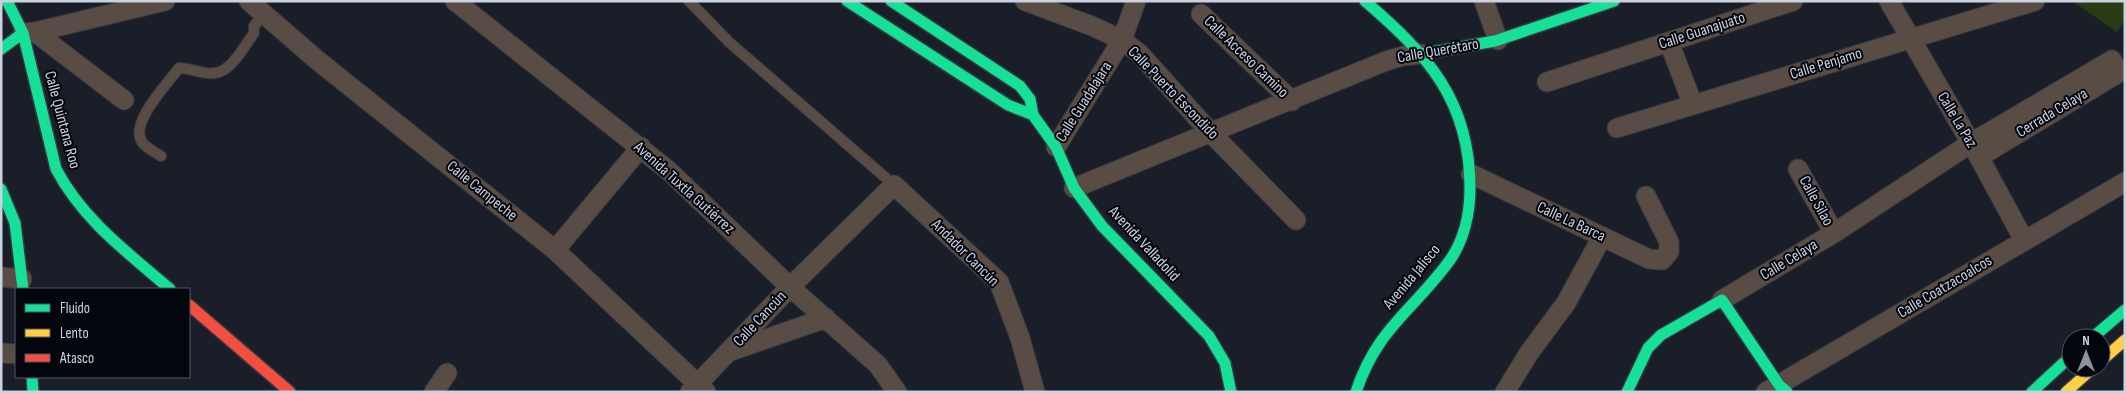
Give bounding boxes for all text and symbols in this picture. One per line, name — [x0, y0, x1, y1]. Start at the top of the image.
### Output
street label: Calle Guanajuato — [1656, 8, 1748, 54]
street label: Calle Acceso Camino — [1200, 12, 1292, 102]
street label: Calle Querétaro — [1396, 35, 1480, 67]
street label: Calle Puerto Escondido — [1124, 42, 1222, 144]
street label: Calle Penjamo — [1788, 44, 1864, 84]
street label: Calle Guadalajara — [1052, 58, 1116, 146]
street label: Calle Quintana Roo — [40, 69, 84, 171]
street label: Cerrada Celaya — [2013, 84, 2091, 142]
street label: Calle La Paz — [1933, 89, 1981, 152]
street label: Avenida Tuxtla Gutiérrez — [629, 137, 738, 238]
street label: Calle Campeche — [443, 157, 521, 225]
street label: Calle Silao — [1795, 173, 1837, 229]
street label: Calle La Barca — [1534, 198, 1608, 246]
street label: Avenida Valladolid — [1104, 202, 1184, 285]
street label: Andador Cancún — [927, 215, 1003, 291]
street label: Calle Celaya — [1757, 235, 1821, 285]
street label: Avenida Jalisco — [1379, 241, 1445, 314]
street label: Calle Coatzacoalcos — [1894, 251, 1996, 323]
street label: Calle Cancún — [730, 287, 790, 351]
legend — [15, 288, 190, 378]
text: Fluido — [60, 299, 90, 318]
text: Lento — [60, 324, 89, 343]
north arrow — [2061, 328, 2111, 378]
text: N — [2082, 332, 2090, 349]
text: Atasco — [59, 349, 94, 368]

